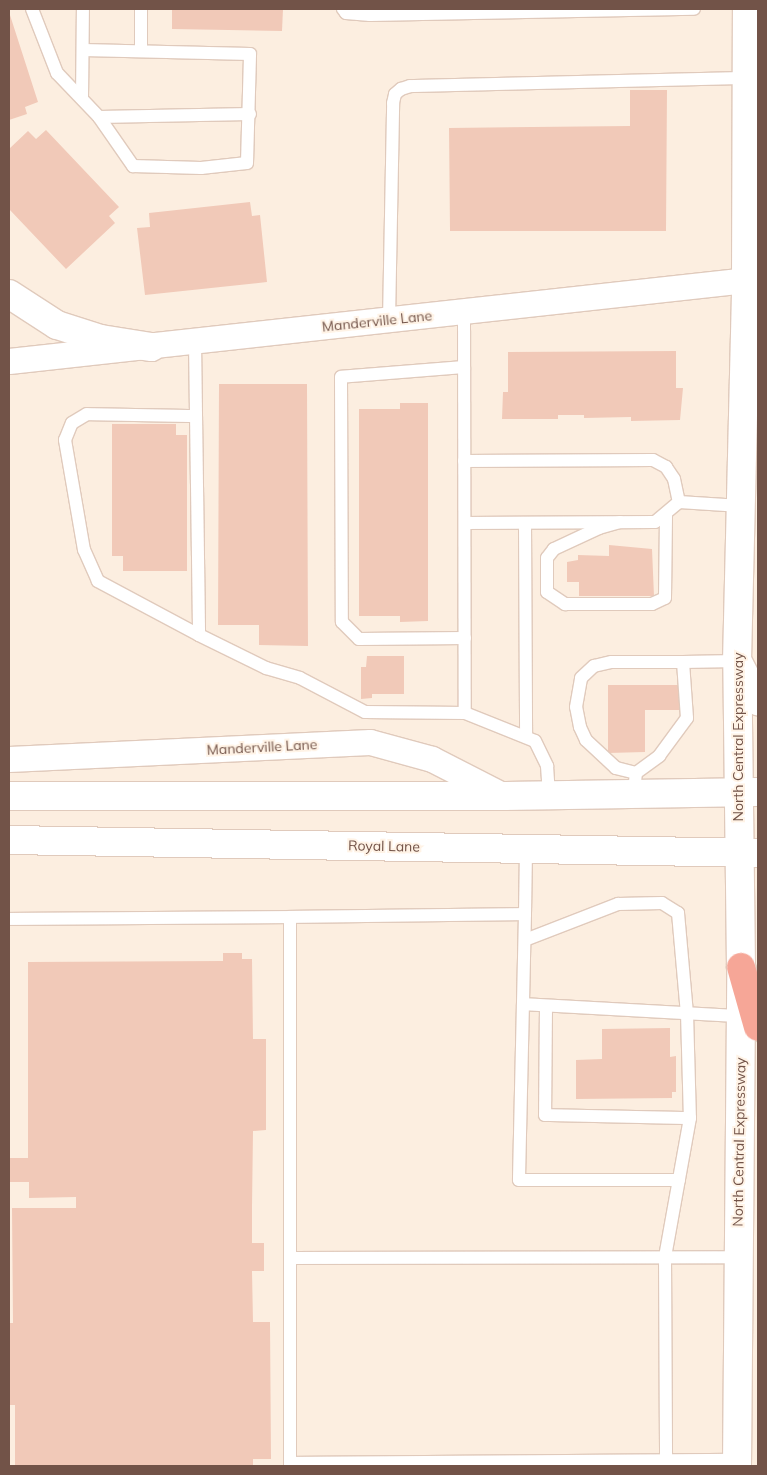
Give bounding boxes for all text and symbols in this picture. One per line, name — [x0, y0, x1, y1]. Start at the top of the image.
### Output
street label: Manderville Lane — [321, 307, 433, 335]
street label: North Central Expressway — [730, 652, 746, 822]
street label: Manderville Lane — [206, 736, 318, 758]
street label: Royal Lane — [348, 837, 420, 855]
street label: North Central Expressway — [729, 1057, 749, 1227]

